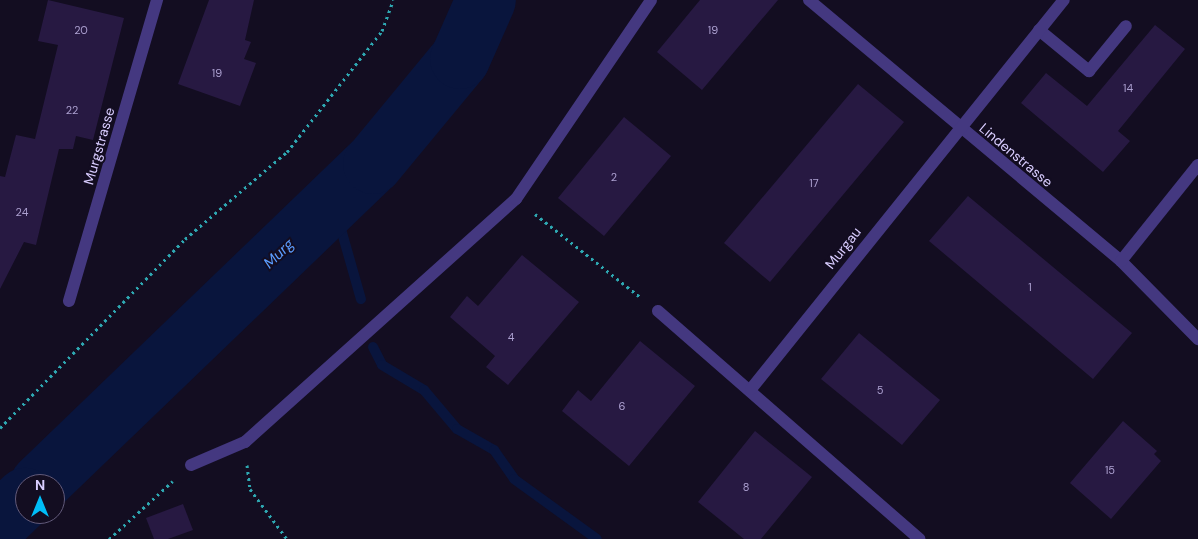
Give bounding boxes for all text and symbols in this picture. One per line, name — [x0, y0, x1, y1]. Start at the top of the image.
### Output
house number: 20 — [74, 23, 88, 37]
house number: 19 — [708, 23, 718, 37]
house number: 19 — [212, 66, 222, 80]
house number: 14 — [1123, 81, 1133, 95]
house number: 22 — [66, 103, 78, 117]
street label: Murgstrasse — [80, 105, 118, 187]
street label: Lindenstrasse — [976, 119, 1056, 191]
house number: 2 — [611, 170, 617, 184]
house number: 17 — [809, 176, 819, 190]
house number: 24 — [16, 205, 28, 219]
street label: Murgau — [822, 224, 864, 272]
water label: Murg — [260, 235, 298, 273]
house number: 1 — [1028, 280, 1032, 294]
house number: 4 — [508, 330, 514, 344]
house number: 5 — [877, 383, 883, 397]
house number: 6 — [619, 399, 625, 413]
house number: 15 — [1105, 463, 1115, 477]
north arrow — [15, 474, 65, 524]
text: N — [35, 476, 45, 494]
house number: 8 — [743, 480, 749, 494]

